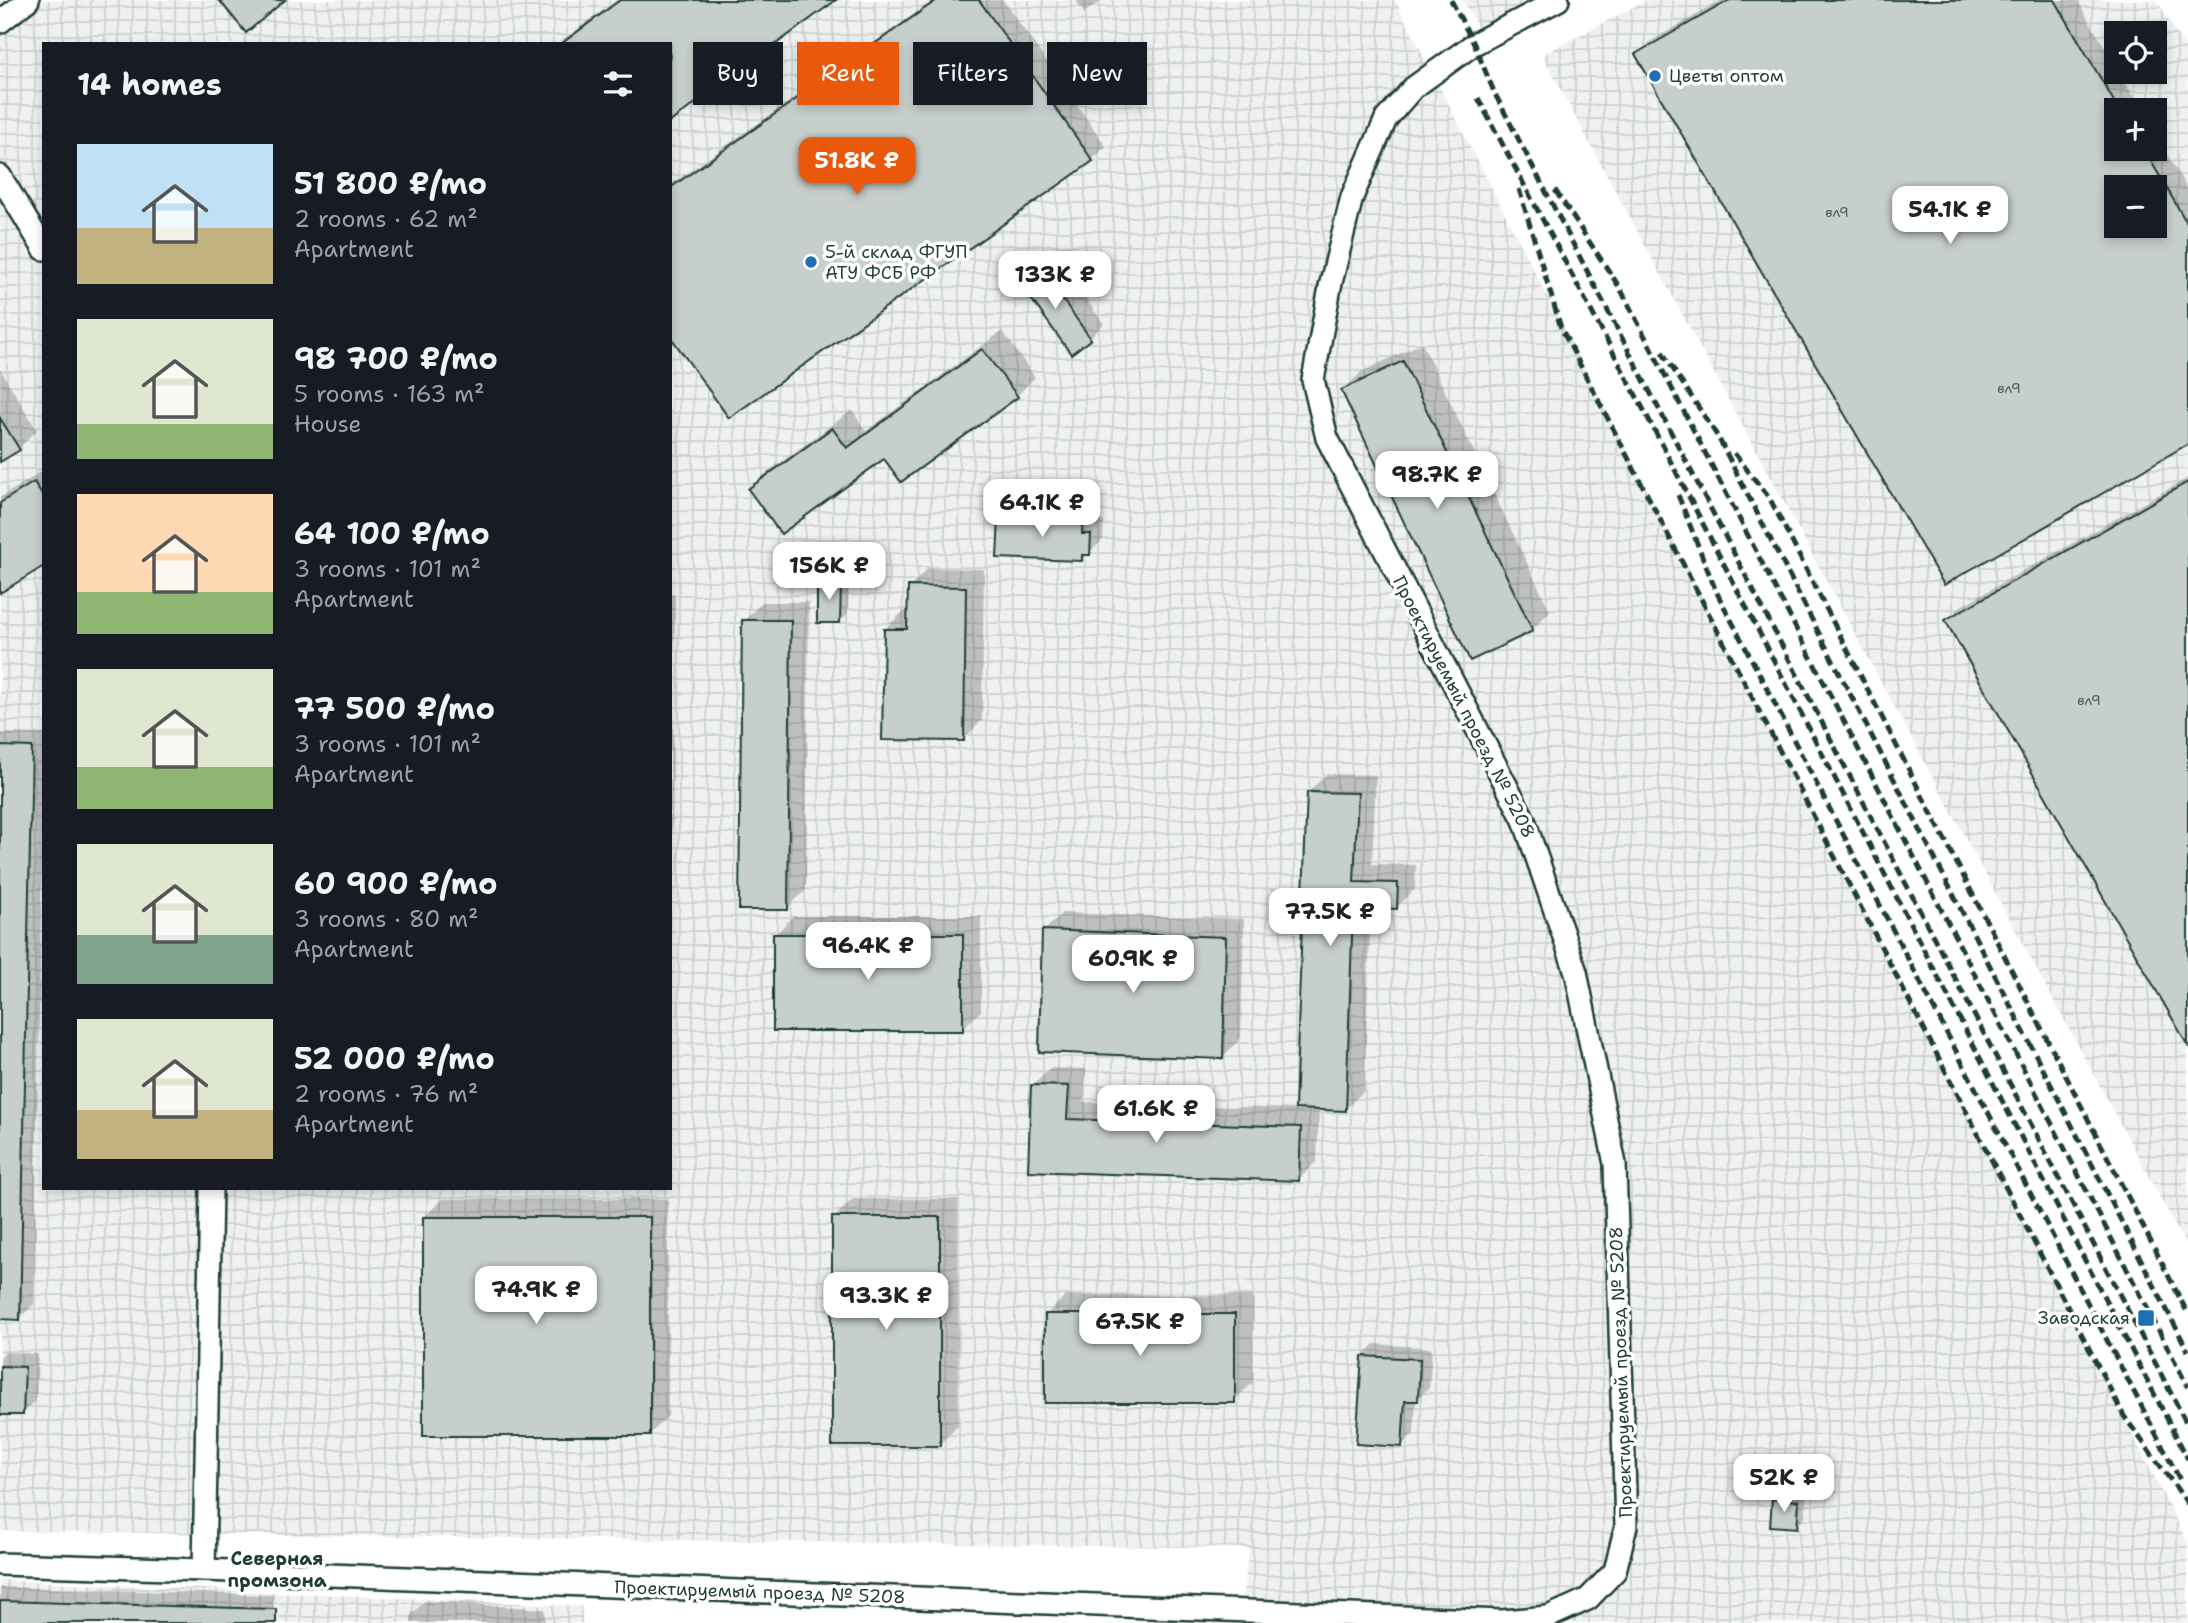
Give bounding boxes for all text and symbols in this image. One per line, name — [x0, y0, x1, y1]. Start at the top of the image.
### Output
map controls — [2104, 21, 2167, 238]
button: locate — [2104, 21, 2167, 84]
chip: Buy — [693, 42, 783, 105]
chip: Rent — [797, 42, 899, 105]
chip: Filters — [913, 42, 1033, 105]
chip: New — [1047, 42, 1147, 105]
text: 14 homes — [77, 64, 222, 105]
place label: Цветы оптом — [1669, 64, 1784, 88]
icon: filters — [599, 65, 637, 103]
marker: Цветы оптом — [1647, 68, 1663, 84]
button: + — [2104, 98, 2167, 161]
pin: 51.8K ₽ — [792, 138, 922, 197]
text: 51.8K ₽ — [815, 145, 899, 175]
text: 51 800 ₽/mo — [294, 163, 487, 204]
icon: home — [133, 172, 217, 256]
button: − — [2104, 175, 2167, 238]
pin: 54.1K ₽ — [1885, 187, 2015, 246]
text: 54.1K ₽ — [1908, 194, 1992, 224]
house number: вл9 — [1825, 203, 1849, 221]
text: 2 rooms · 62 m² — [294, 204, 478, 234]
text: Apartment — [294, 234, 414, 264]
place label: 5-й склад ФГУП АТУ ФСБ РФ — [825, 240, 967, 285]
pin: 133K ₽ — [998, 252, 1112, 311]
marker: 5-й склад ФГУП АТУ ФСБ РФ — [803, 254, 819, 270]
text: 133K ₽ — [1014, 259, 1096, 289]
text: 98 700 ₽/mo — [294, 338, 498, 379]
icon: home — [133, 347, 217, 431]
text: 5 rooms · 163 m² — [294, 379, 485, 409]
house number: вл9 — [1997, 379, 2021, 397]
text: House — [294, 409, 362, 439]
pin: 98.7K ₽ — [1372, 452, 1502, 511]
text: 98.7K ₽ — [1391, 459, 1483, 489]
pin: 64.1K ₽ — [977, 480, 1107, 539]
text: 64.1K ₽ — [999, 487, 1085, 517]
text: 64 100 ₽/mo — [294, 513, 490, 554]
icon: home — [133, 522, 217, 606]
pin: 156K ₽ — [772, 542, 886, 602]
text: 156K ₽ — [789, 550, 869, 580]
text: 3 rooms · 101 m² — [294, 554, 481, 584]
street label: Проектируемый проезд № 5208 — [1387, 572, 1541, 842]
text: Apartment — [294, 584, 414, 614]
text: 77 500 ₽/mo — [294, 688, 495, 729]
house number: вл9 — [2077, 691, 2101, 709]
icon: home — [133, 697, 217, 781]
text: 3 rooms · 101 m² — [294, 729, 481, 759]
text: Apartment — [294, 759, 414, 789]
text: 60 900 ₽/mo — [294, 863, 498, 904]
icon: home — [133, 872, 217, 956]
pin: 77.5K ₽ — [1265, 888, 1395, 948]
text: 77.5K ₽ — [1285, 896, 1375, 926]
text: 3 rooms · 80 m² — [294, 904, 479, 934]
pin: 96.4K ₽ — [803, 922, 933, 982]
text: 96.4K ₽ — [822, 930, 914, 960]
text: Apartment — [294, 934, 414, 964]
pin: 60.9K ₽ — [1068, 936, 1198, 995]
text: 60.9K ₽ — [1088, 943, 1178, 973]
text: 52 000 ₽/mo — [294, 1038, 495, 1079]
icon: home — [133, 1047, 217, 1131]
text: 2 rooms · 76 m² — [294, 1079, 478, 1109]
pin: 61.6K ₽ — [1091, 1086, 1221, 1145]
text: 61.6K ₽ — [1113, 1093, 1199, 1123]
text: Apartment — [294, 1109, 414, 1139]
street label: Проектируемый проезд № 5208 — [1604, 1226, 1638, 1518]
pin: 74.9K ₽ — [471, 1266, 601, 1326]
pin: 93.3K ₽ — [821, 1272, 951, 1332]
text: 74.9K ₽ — [491, 1274, 581, 1304]
text: 93.3K ₽ — [839, 1280, 933, 1310]
pin: 67.5K ₽ — [1075, 1298, 1205, 1358]
text: 67.5K ₽ — [1095, 1306, 1185, 1336]
place label: Заводская — [2038, 1306, 2130, 1330]
marker: Заводская — [2136, 1308, 2156, 1328]
pin: 52K ₽ — [1735, 1454, 1833, 1514]
text: 52K ₽ — [1749, 1462, 1819, 1492]
district label: Северная промзона — [227, 1546, 327, 1593]
street label: Проектируемый проезд № 5208 — [614, 1575, 906, 1609]

